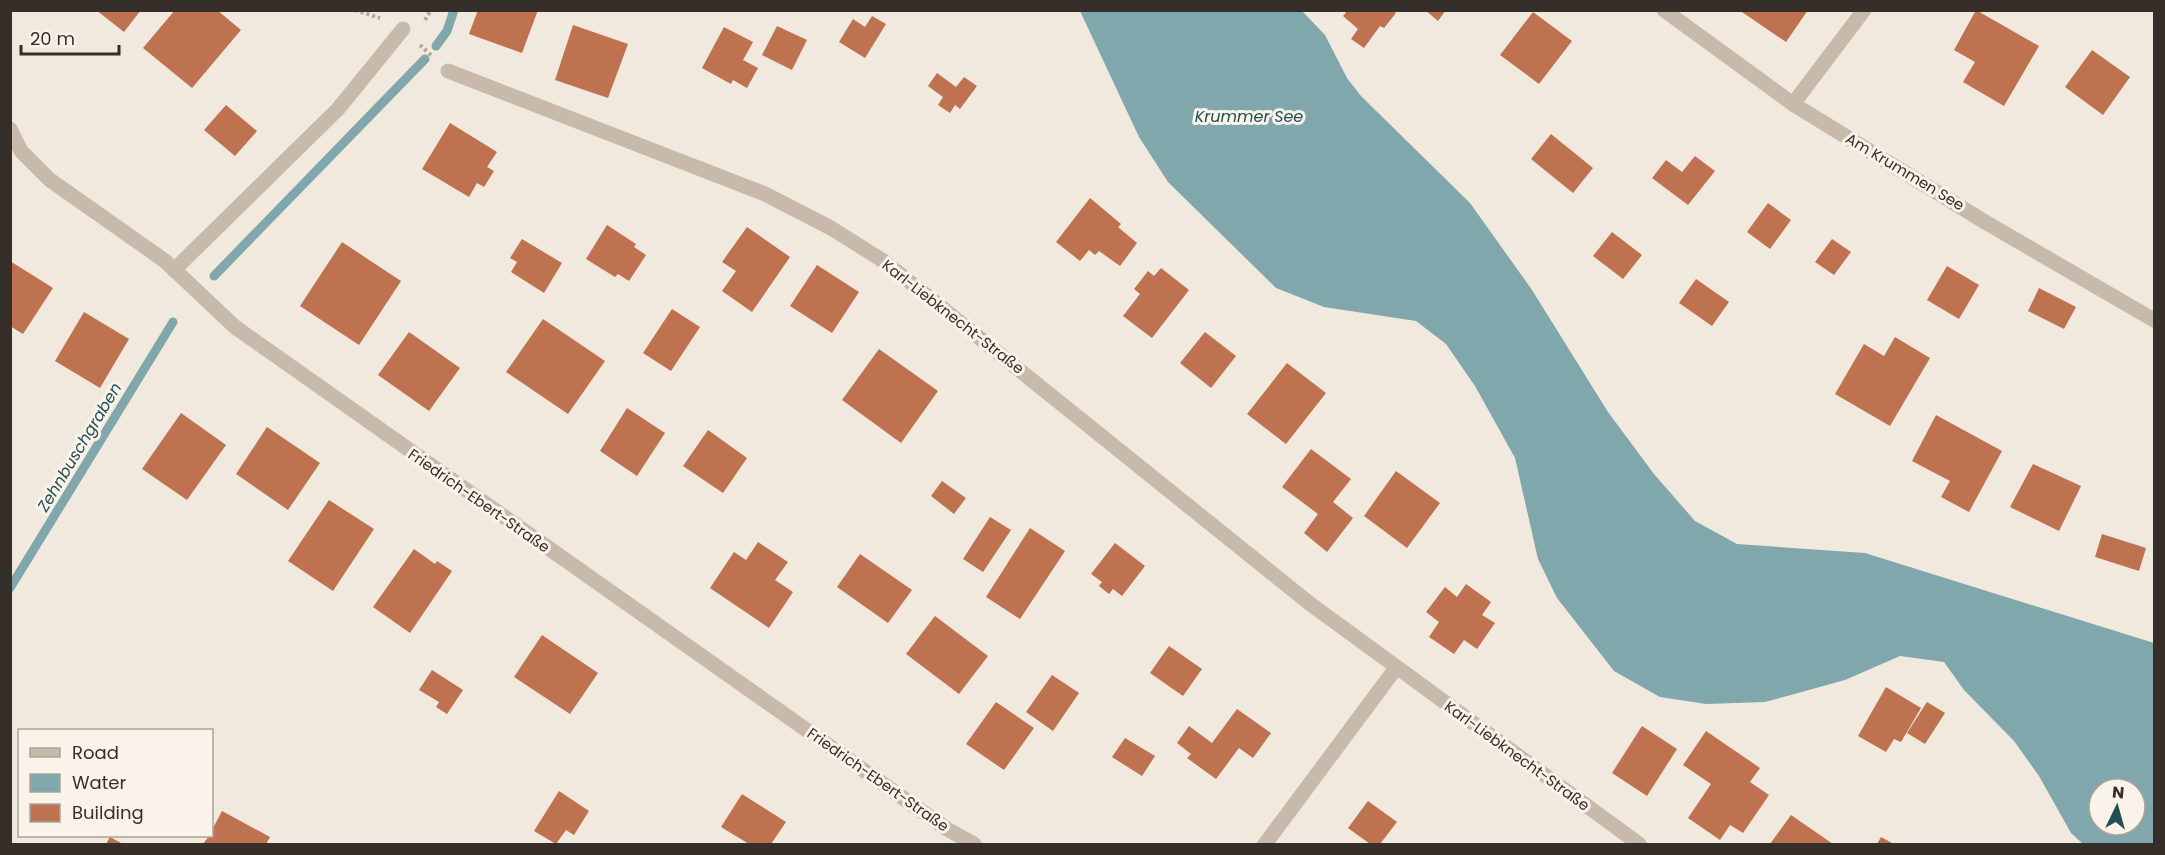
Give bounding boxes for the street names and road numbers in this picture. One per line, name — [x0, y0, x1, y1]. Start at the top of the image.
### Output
street label: Am Krummen See — [1842, 128, 1969, 215]
street label: Karl-Liebknecht-Straße — [878, 255, 1029, 379]
street label: Friedrich-Ebert-Straße — [404, 444, 554, 558]
street label: Karl-Liebknecht-Straße — [1440, 696, 1594, 815]
street label: Friedrich-Ebert-Straße — [803, 723, 953, 837]

